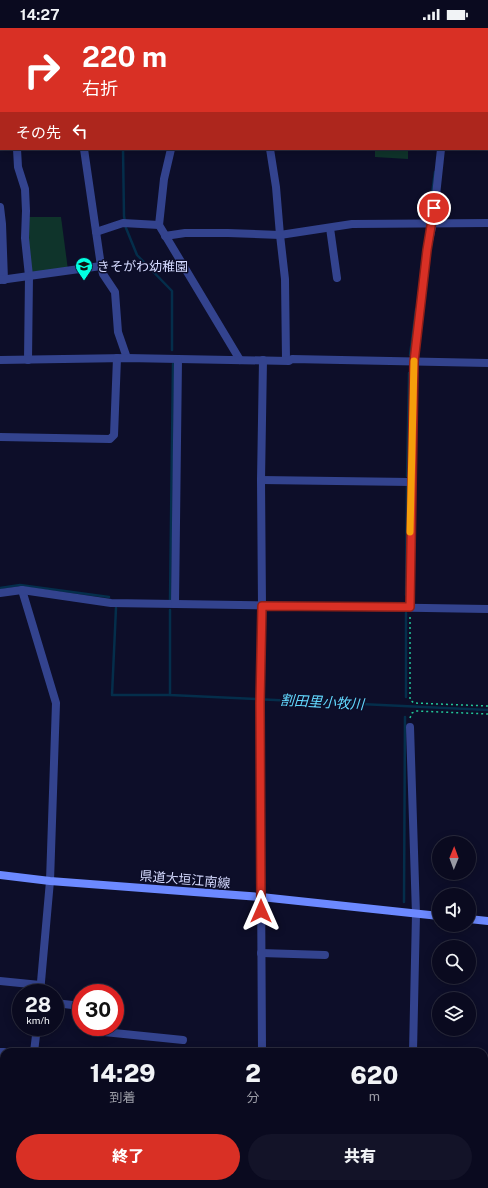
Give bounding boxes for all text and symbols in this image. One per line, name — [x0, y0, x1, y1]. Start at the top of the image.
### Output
text: 14:27 — [20, 6, 60, 23]
text: 220 m — [82, 40, 167, 73]
icon: right — [16, 44, 68, 96]
text: 右折 — [82, 78, 118, 99]
icon: left — [69, 120, 91, 142]
text: その先 — [16, 124, 61, 141]
pin — [417, 191, 451, 225]
icon: arrive — [423, 197, 445, 219]
school or university icon: きそがわ幼稚園 — [74, 256, 94, 281]
place label: きそがわ幼稚園 — [97, 259, 188, 274]
water label: 割田里小牧川 — [280, 692, 366, 712]
north arrow — [432, 836, 476, 880]
map controls — [432, 836, 476, 1036]
street label: 県道大垣江南線 — [139, 868, 231, 891]
button: sound — [432, 888, 476, 932]
position arrow — [240, 890, 282, 932]
button: search — [432, 940, 476, 984]
speed limit sign: 30 — [72, 984, 124, 1036]
button: layers — [432, 992, 476, 1036]
text: 28 — [25, 993, 51, 1017]
text: km/h — [26, 1014, 50, 1026]
text: 14:29 — [90, 1059, 156, 1087]
text: 2 — [245, 1059, 261, 1087]
text: 620 — [351, 1061, 398, 1089]
text: m — [369, 1089, 380, 1104]
text: 到着 — [110, 1090, 136, 1105]
text: 分 — [247, 1090, 260, 1105]
button: 終了 — [16, 1134, 240, 1180]
button: 共有 — [248, 1134, 472, 1180]

